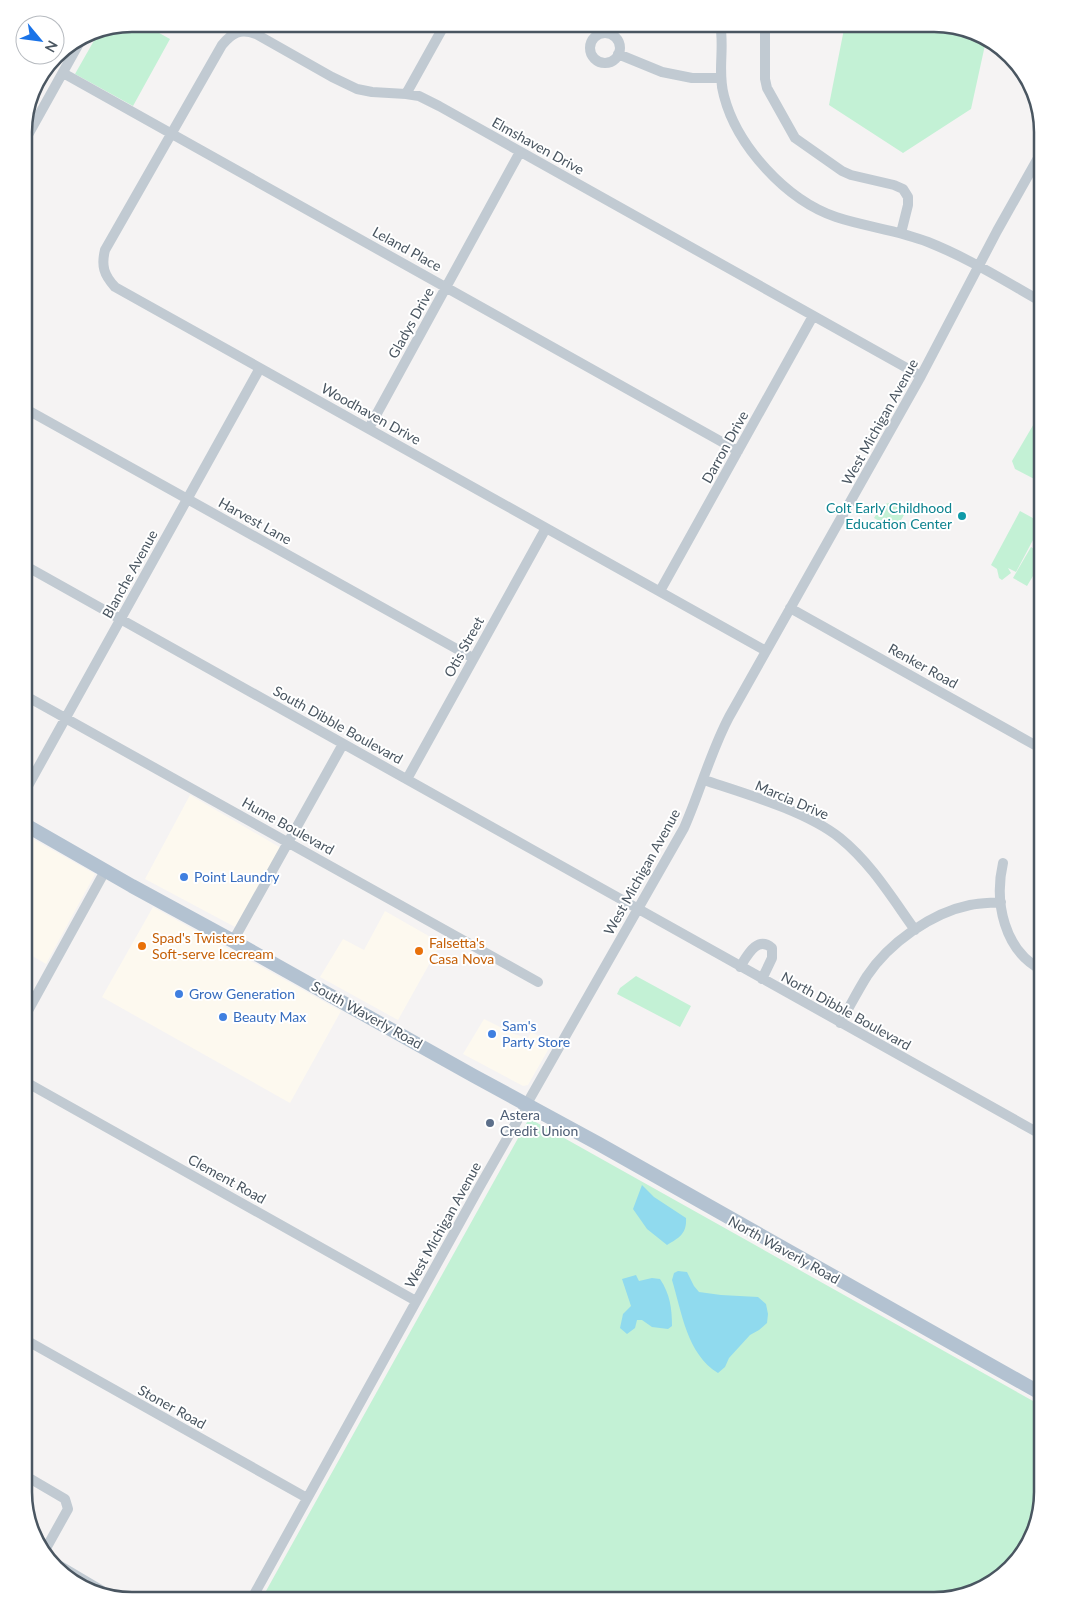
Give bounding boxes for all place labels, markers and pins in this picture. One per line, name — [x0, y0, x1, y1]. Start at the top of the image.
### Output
place label: Colt Early Childhood Education Center — [826, 499, 952, 532]
marker: Colt Early Childhood Education Center — [956, 510, 968, 522]
place label: Point Laundry — [194, 868, 280, 885]
marker: Point Laundry — [178, 871, 190, 883]
place label: Spad's Twisters Soft-serve Icecream — [152, 929, 274, 962]
place label: Falsetta's Casa Nova — [429, 934, 494, 967]
marker: Spad's Twisters Soft-serve Icecream — [136, 940, 148, 952]
marker: Falsetta's Casa Nova — [413, 945, 425, 957]
place label: Grow Generation — [189, 985, 295, 1002]
marker: Grow Generation — [173, 988, 185, 1000]
place label: Beauty Max — [233, 1008, 306, 1025]
marker: Beauty Max — [217, 1011, 229, 1023]
place label: Sam's Party Store — [502, 1017, 570, 1050]
marker: Sam's Party Store — [486, 1028, 498, 1040]
place label: Astera Credit Union — [500, 1106, 578, 1139]
marker: Astera Credit Union — [484, 1117, 496, 1129]

